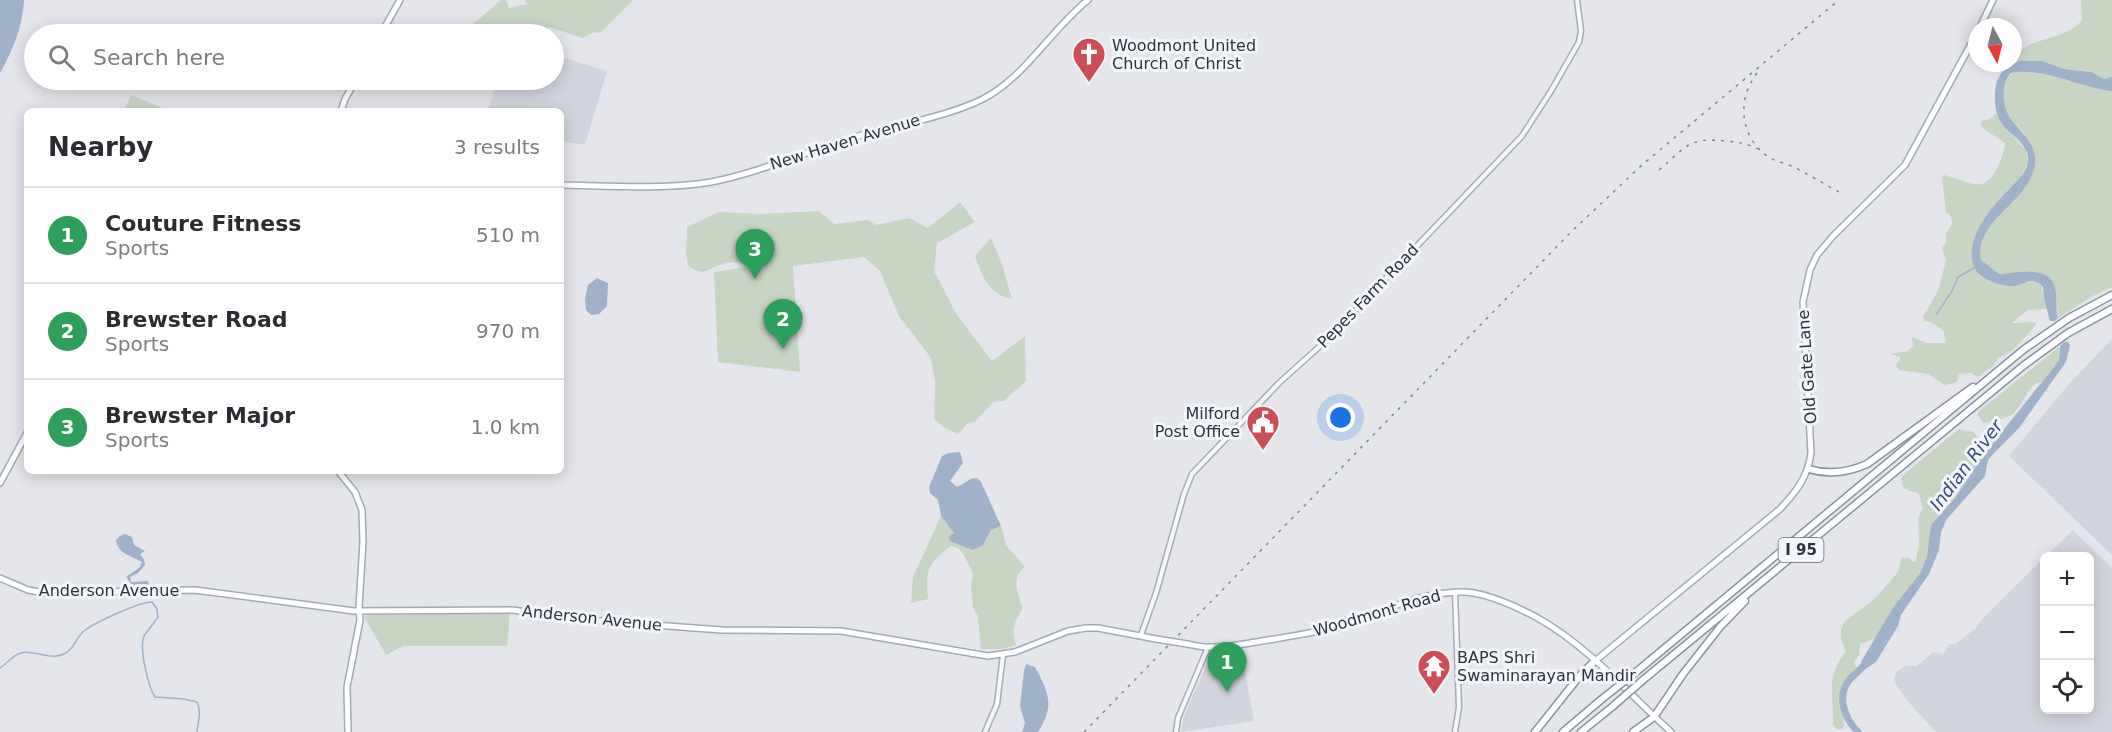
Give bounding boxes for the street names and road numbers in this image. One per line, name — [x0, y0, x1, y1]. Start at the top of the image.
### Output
street label: New Haven Avenue — [768, 110, 922, 174]
street label: Pepes Farm Road — [1314, 240, 1422, 352]
street label: Old Gate Lane — [1794, 309, 1820, 425]
road number: I 95 — [1778, 538, 1824, 562]
street label: Anderson Avenue — [39, 581, 179, 600]
street label: Woodmont Road — [1311, 586, 1443, 640]
street label: Anderson Avenue — [521, 601, 663, 635]

